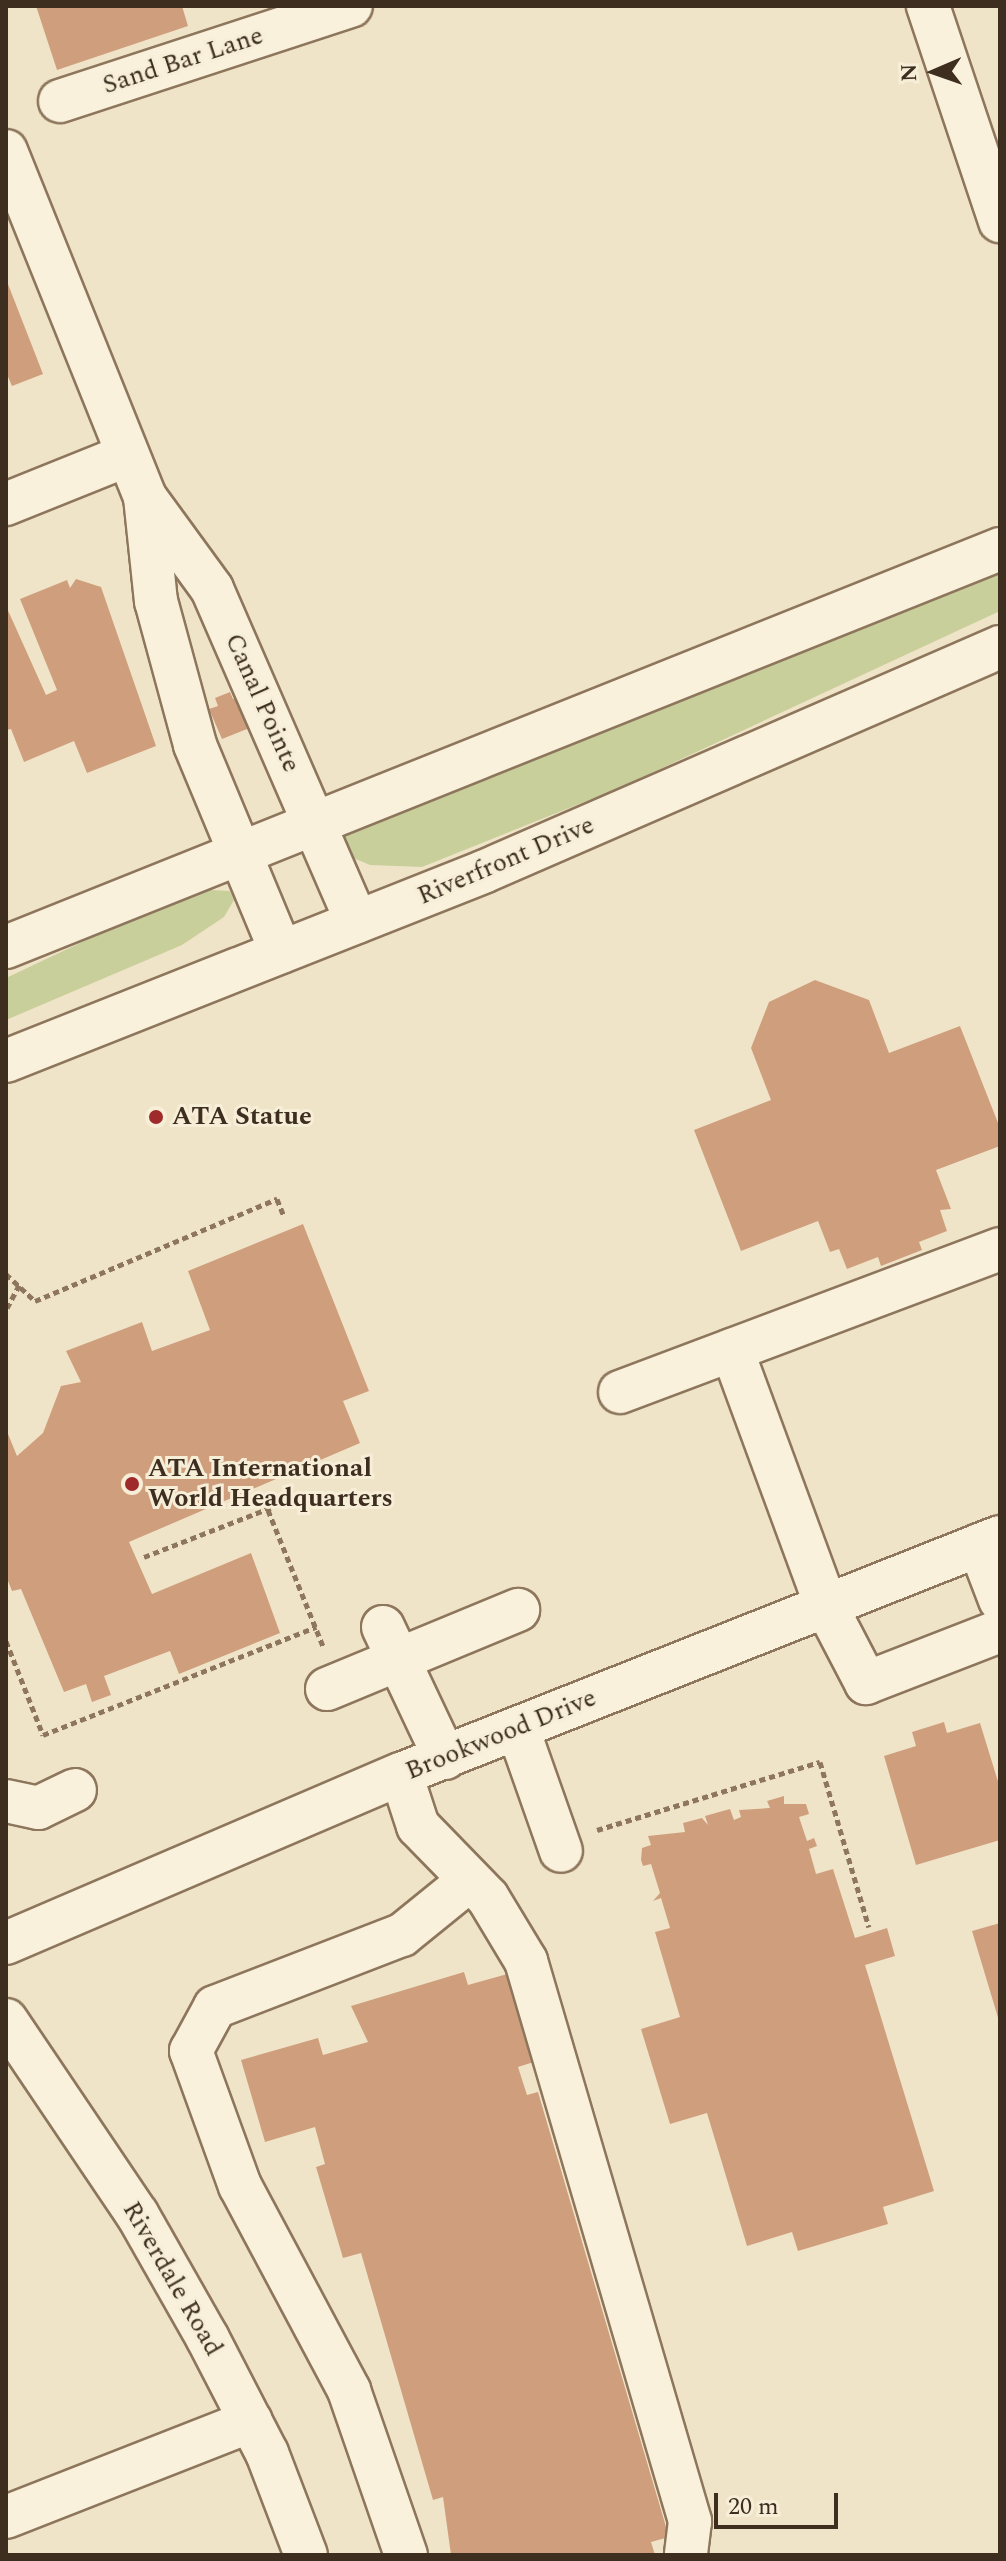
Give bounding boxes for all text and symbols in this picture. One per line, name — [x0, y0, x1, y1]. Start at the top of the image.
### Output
street label: Sand Bar Lane — [99, 20, 267, 102]
north arrow — [894, 32, 974, 112]
text: N — [893, 63, 926, 82]
street label: Canal Pointe — [218, 629, 306, 777]
street label: Riverfront Drive — [413, 810, 599, 912]
place label: ATA Statue — [172, 1101, 312, 1133]
marker: ATA Statue — [147, 1108, 165, 1126]
place label: ATA International World Headquarters — [148, 1453, 393, 1514]
marker: ATA International World Headquarters — [123, 1475, 141, 1493]
street label: Brookwood Drive — [401, 1683, 601, 1787]
street label: Riverdale Road — [115, 2196, 229, 2362]
scale bar — [718, 2477, 842, 2527]
text: 20 m — [728, 2489, 779, 2525]

